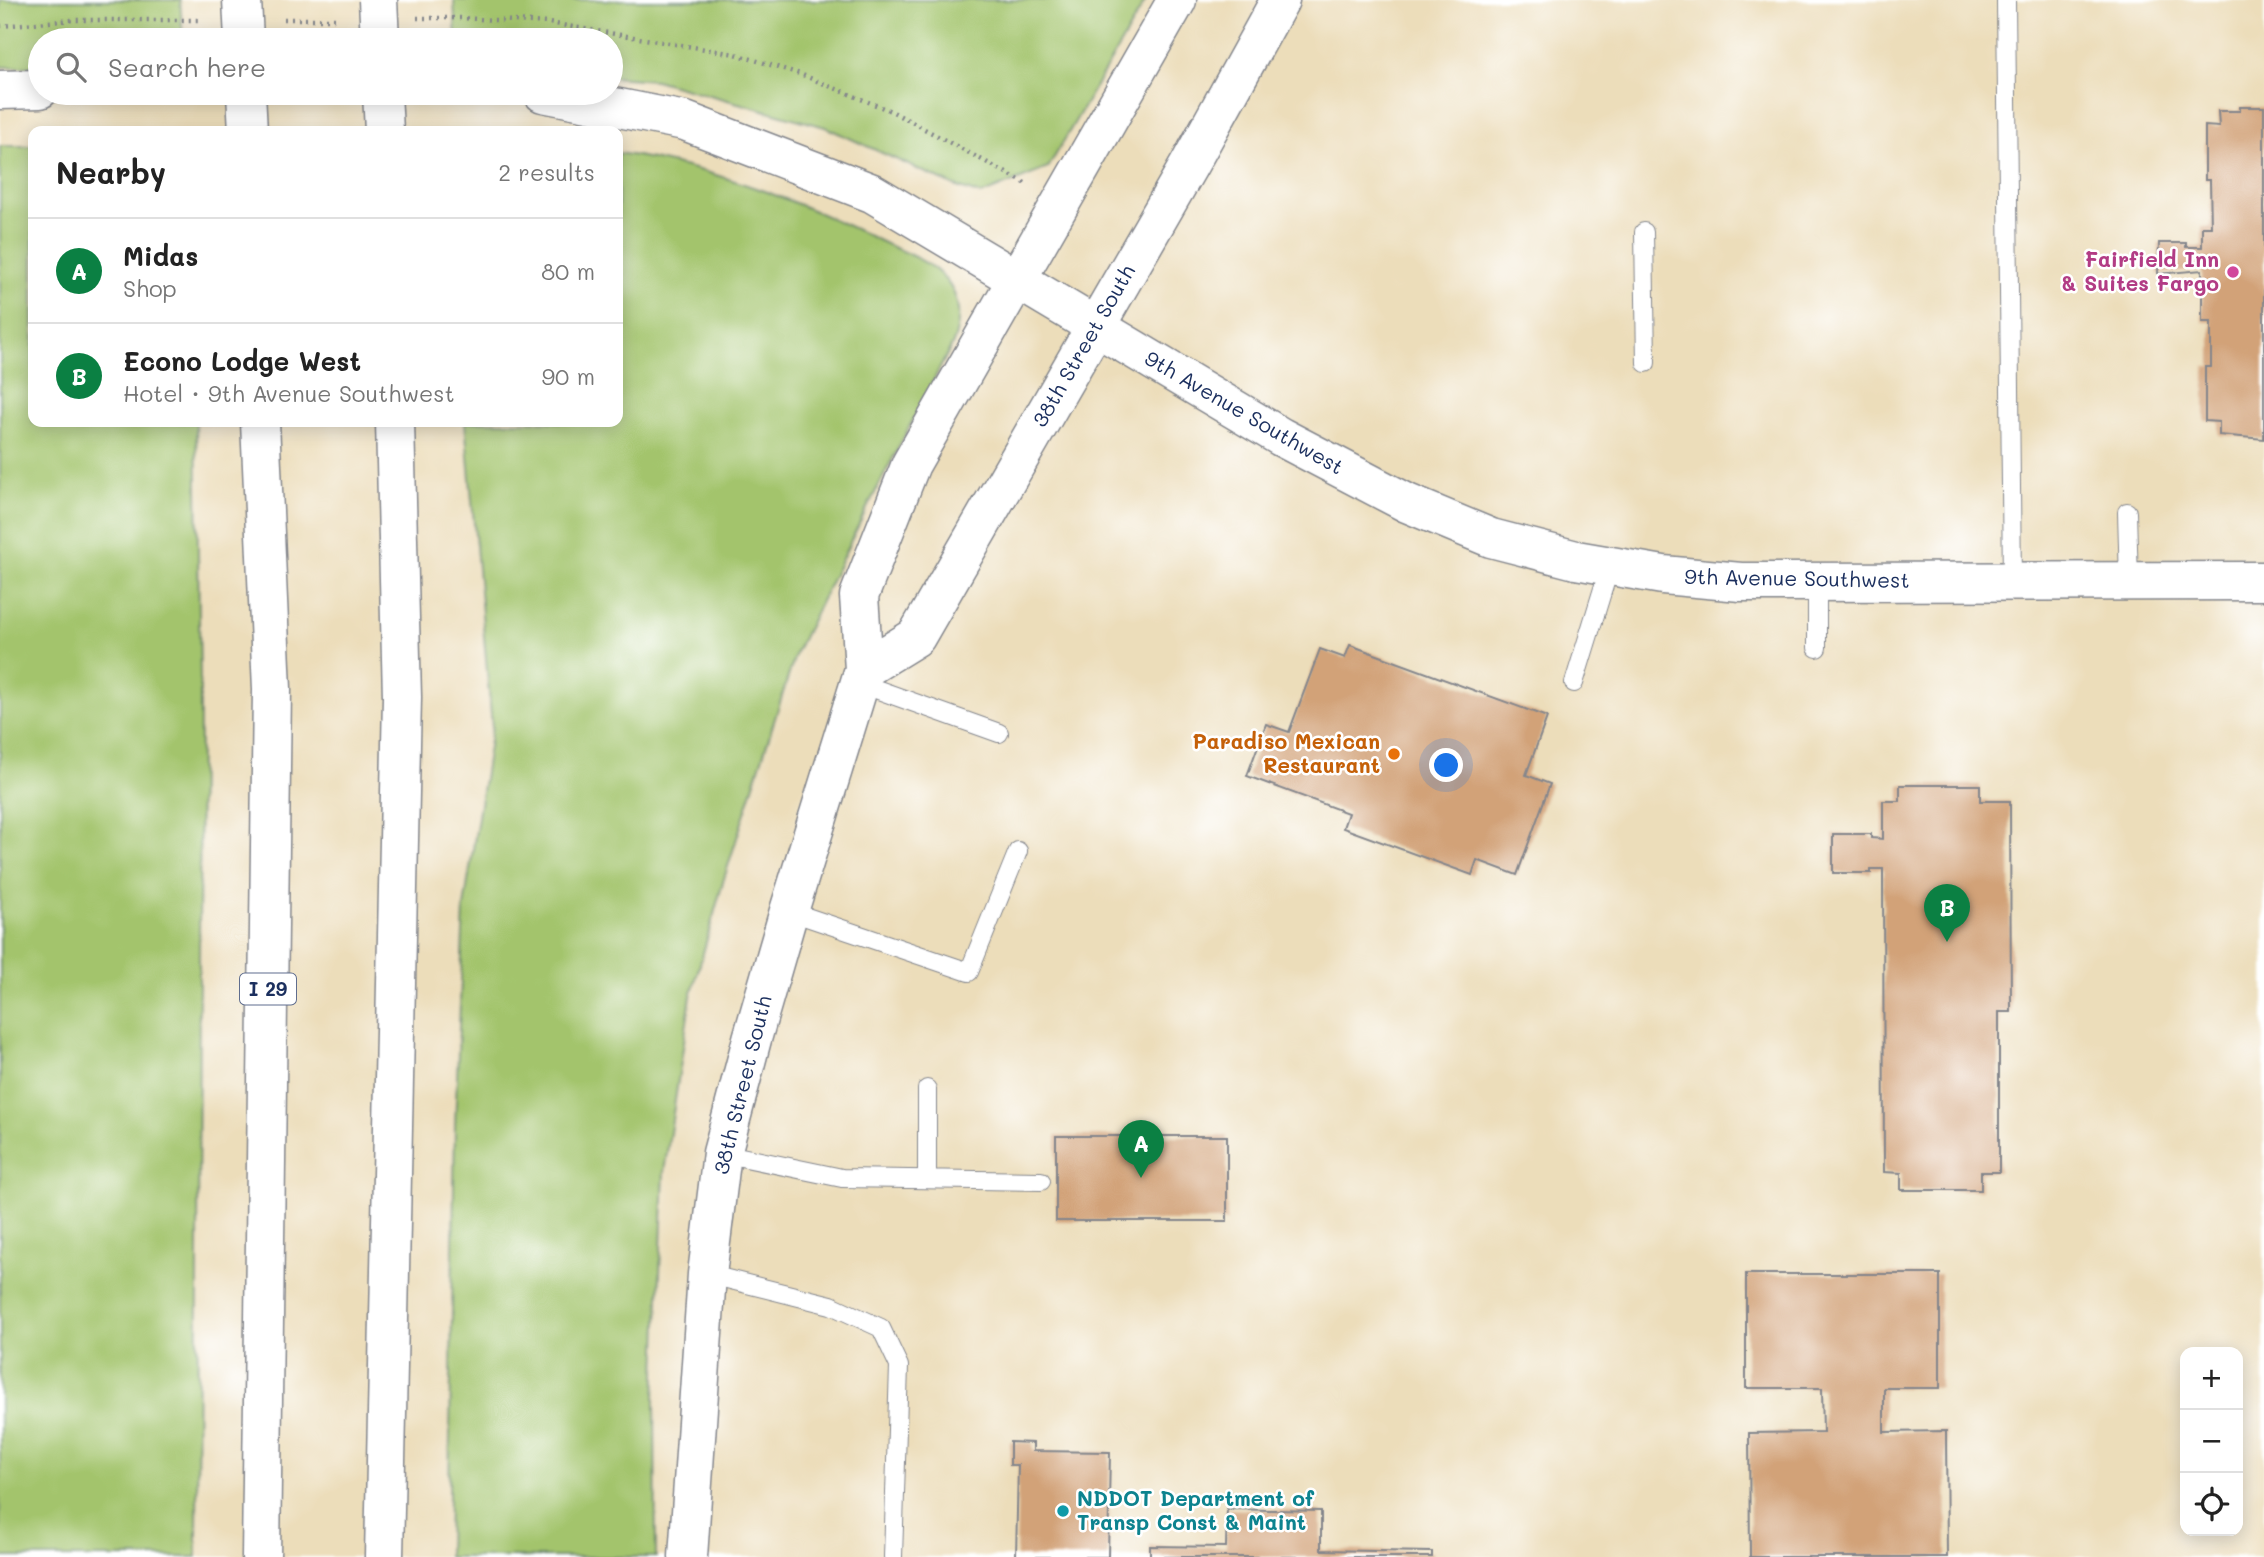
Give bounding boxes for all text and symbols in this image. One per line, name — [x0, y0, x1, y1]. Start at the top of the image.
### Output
search box — [28, 28, 623, 105]
icon: search — [52, 48, 90, 86]
text: Search here — [108, 50, 266, 84]
text: Nearby — [56, 152, 166, 192]
text: 2 results — [498, 157, 595, 187]
text: Midas — [123, 239, 198, 273]
place label: Fairfield Inn & Suites Fargo — [2061, 245, 2219, 296]
text: A — [71, 256, 87, 286]
text: 80 m — [541, 256, 595, 286]
street label: 38th Street South — [1025, 259, 1140, 431]
marker: Fairfield Inn & Suites Fargo — [2225, 264, 2241, 280]
text: Shop — [123, 273, 177, 303]
text: Econo Lodge West — [123, 344, 361, 378]
street label: 9th Avenue Southwest — [1140, 344, 1349, 480]
text: B — [71, 361, 87, 391]
text: 90 m — [542, 361, 595, 391]
text: Hotel · 9th Avenue Southwest — [123, 378, 455, 408]
street label: 9th Avenue Southwest — [1684, 562, 1910, 593]
place label: Paradiso Mexican Restaurant — [1192, 727, 1380, 778]
marker: Paradiso Mexican Restaurant — [1386, 746, 1402, 762]
your location — [1429, 748, 1463, 782]
pin: B — [1924, 884, 1970, 942]
road number: I 29 — [240, 973, 296, 1004]
street label: 38th Street South — [706, 992, 777, 1177]
pin: A — [1118, 1120, 1164, 1178]
map controls — [2180, 1347, 2243, 1536]
button: + — [2180, 1347, 2243, 1410]
button: − — [2180, 1410, 2243, 1473]
button: locate — [2180, 1473, 2243, 1536]
place label: NDDOT Department of Transp Const & Maint — [1077, 1484, 1315, 1535]
marker: NDDOT Department of Transp Const & Maint — [1055, 1503, 1071, 1519]

